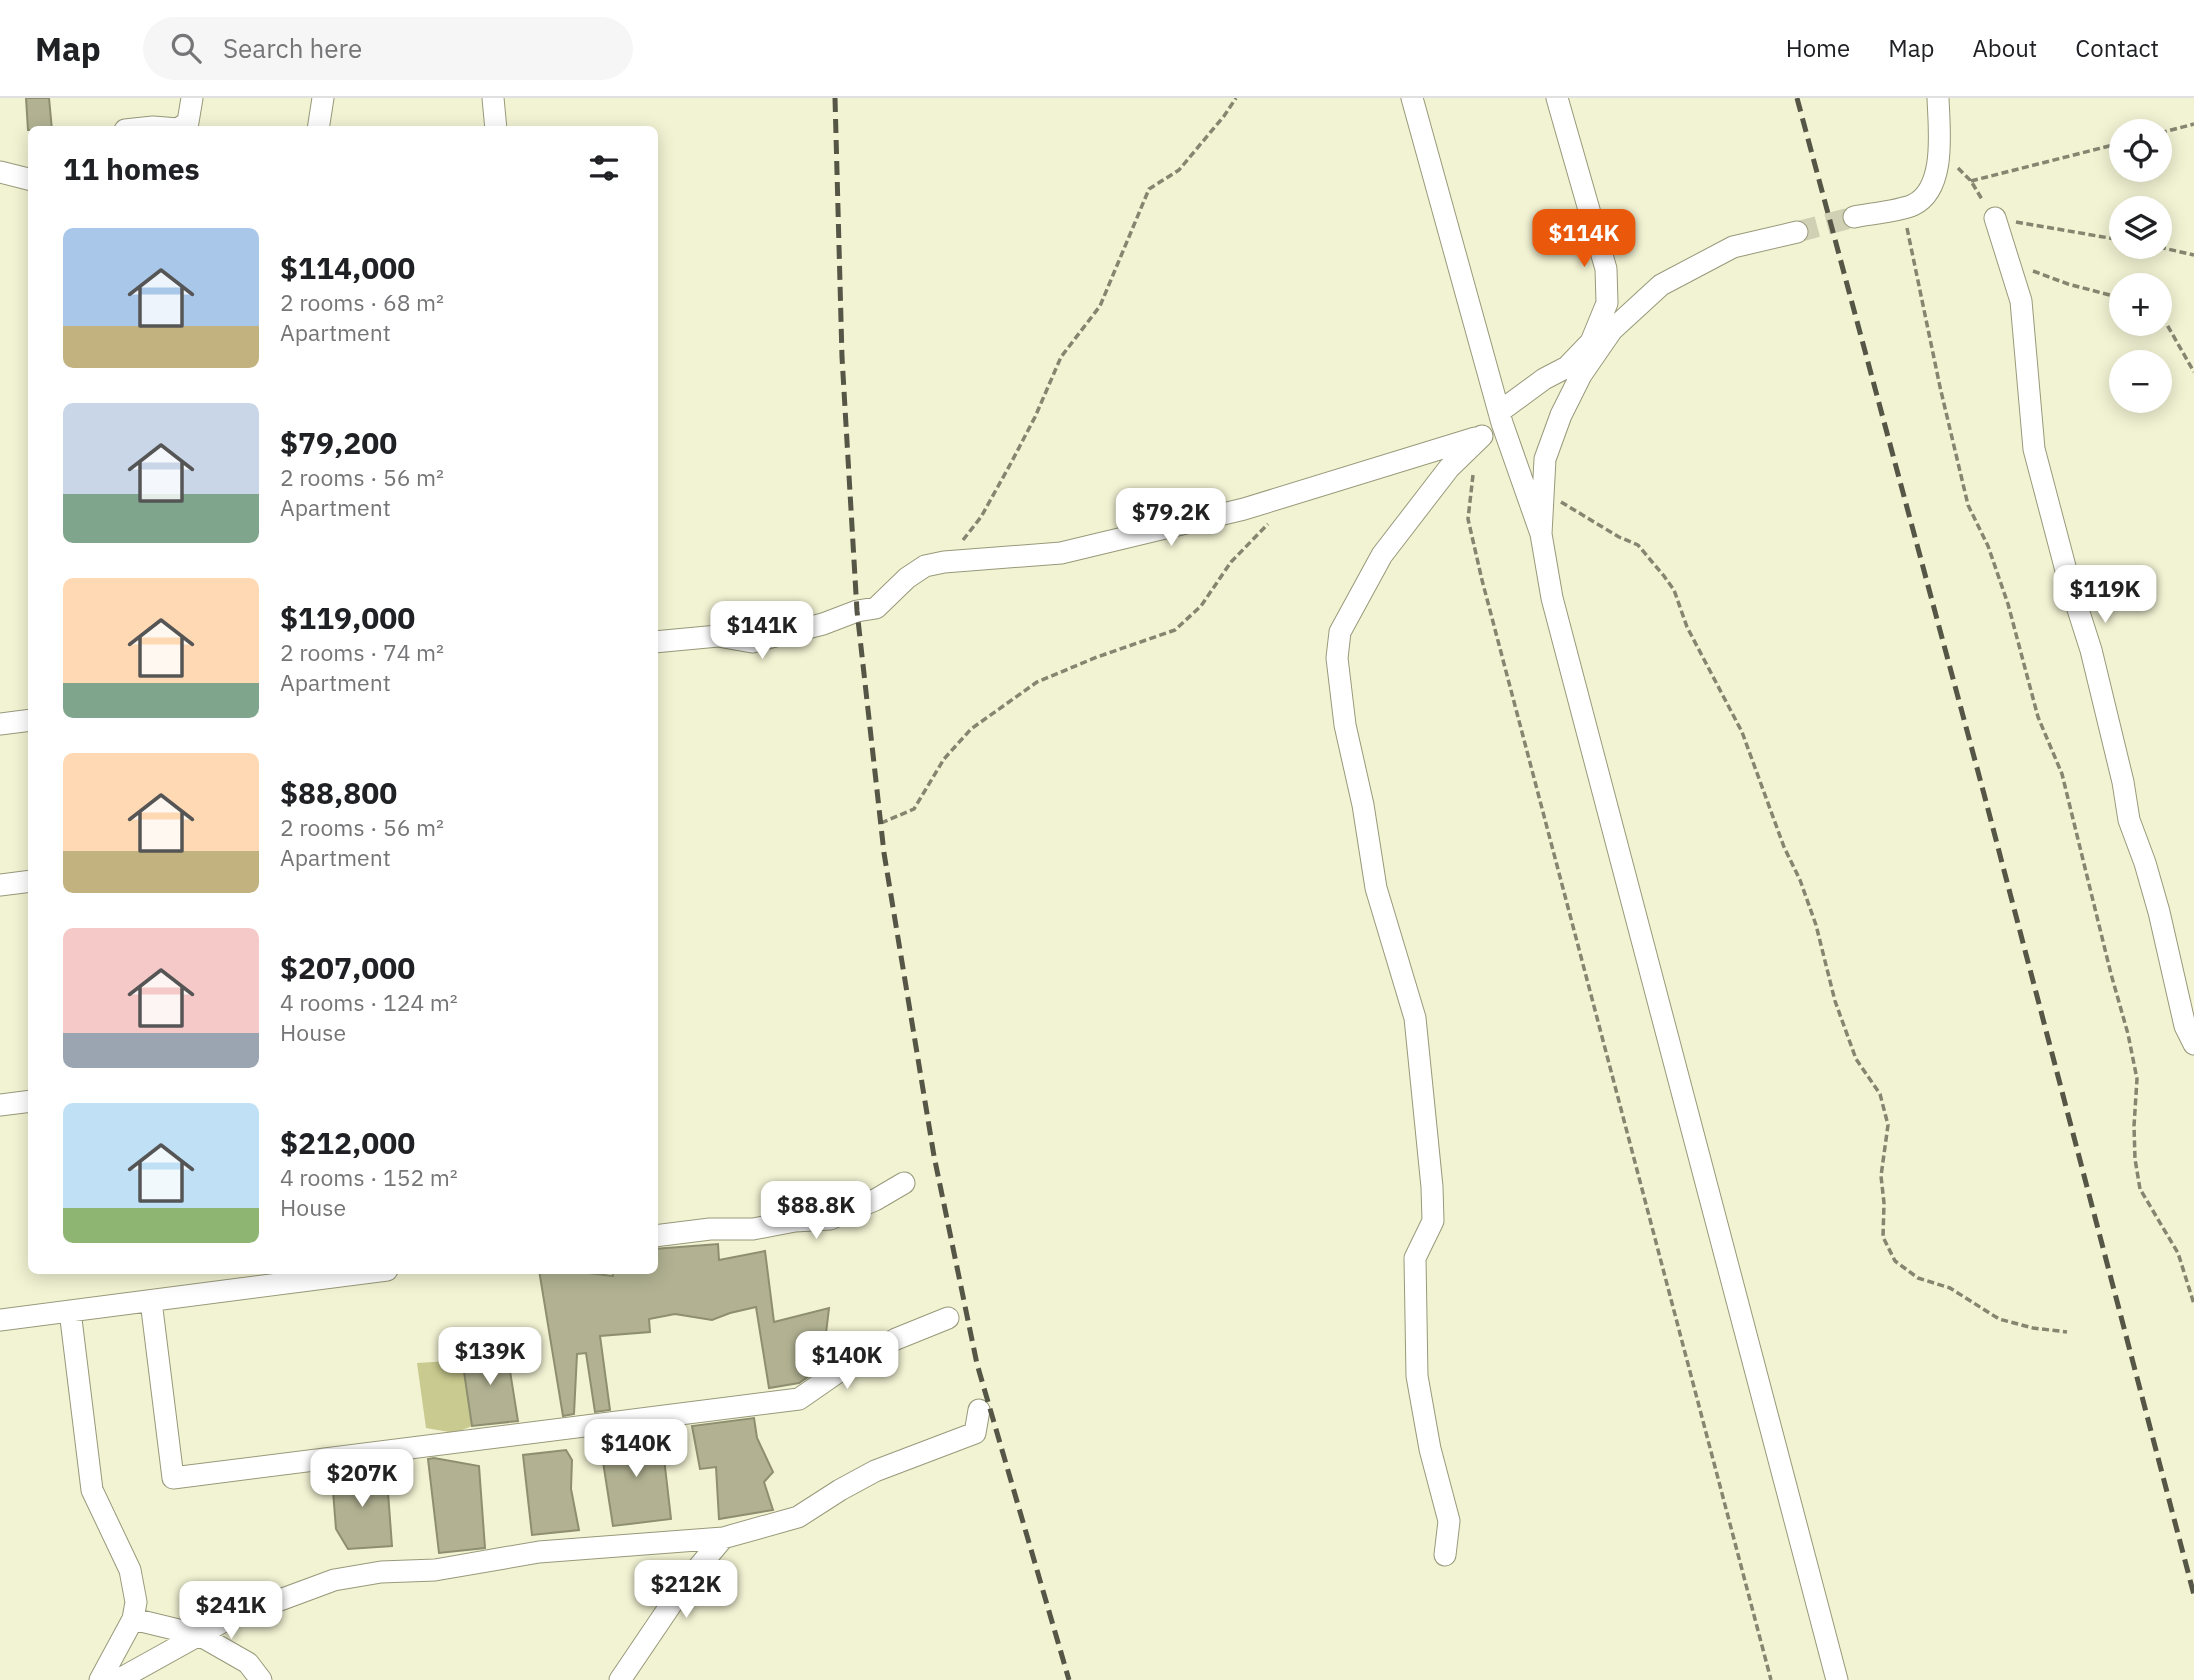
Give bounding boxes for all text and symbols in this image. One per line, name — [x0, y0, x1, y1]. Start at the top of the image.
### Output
search box — [143, 17, 633, 80]
text: Map — [35, 27, 101, 70]
icon: search — [167, 29, 205, 67]
text: Search here — [223, 31, 362, 65]
text: Home — [1786, 32, 1850, 64]
text: Map — [1888, 32, 1934, 64]
text: About — [1972, 32, 2037, 64]
text: Contact — [2075, 32, 2159, 64]
map controls — [2109, 119, 2172, 413]
button: locate — [2109, 119, 2172, 182]
text: 11 homes — [63, 149, 200, 188]
icon: filters — [585, 149, 623, 187]
button: layers — [2109, 196, 2172, 259]
pin: $114K — [1535, 209, 1633, 269]
text: $114K — [1548, 217, 1620, 247]
text: $114,000 — [280, 248, 415, 287]
icon: home — [119, 256, 203, 340]
button: + — [2109, 273, 2172, 336]
text: 2 rooms · 68 m² — [280, 287, 444, 317]
text: Apartment — [280, 317, 391, 347]
button: − — [2109, 350, 2172, 413]
text: $79,200 — [280, 423, 397, 462]
icon: home — [119, 431, 203, 515]
text: 2 rooms · 56 m² — [280, 462, 444, 492]
pin: $79.2K — [1114, 489, 1228, 548]
text: Apartment — [280, 492, 391, 522]
text: $79.2K — [1132, 496, 1210, 526]
pin: $119K — [2056, 566, 2154, 625]
text: $119K — [2069, 573, 2141, 603]
text: $119,000 — [280, 598, 415, 637]
pin: $141K — [713, 602, 811, 661]
icon: home — [119, 606, 203, 690]
text: $141K — [726, 609, 798, 639]
text: 2 rooms · 74 m² — [280, 637, 444, 667]
text: Apartment — [280, 667, 391, 697]
text: $88,800 — [280, 773, 397, 812]
icon: home — [119, 781, 203, 865]
text: 2 rooms · 56 m² — [280, 812, 444, 842]
text: Apartment — [280, 842, 391, 872]
text: $207,000 — [280, 948, 415, 987]
icon: home — [119, 956, 203, 1040]
text: 4 rooms · 124 m² — [280, 987, 458, 1017]
text: House — [280, 1017, 346, 1047]
text: $212,000 — [280, 1123, 415, 1162]
icon: home — [119, 1131, 203, 1215]
text: 4 rooms · 152 m² — [280, 1162, 458, 1192]
pin: $88.8K — [759, 1182, 873, 1241]
text: $88.8K — [777, 1189, 855, 1219]
text: House — [280, 1192, 346, 1222]
pin: $139K — [441, 1328, 539, 1387]
pin: $140K — [798, 1332, 896, 1391]
text: $139K — [454, 1335, 526, 1365]
text: $140K — [811, 1339, 883, 1369]
pin: $140K — [587, 1420, 685, 1479]
text: $140K — [600, 1427, 672, 1457]
pin: $207K — [313, 1450, 411, 1509]
text: $207K — [326, 1457, 398, 1487]
pin: $212K — [637, 1560, 735, 1620]
text: $212K — [650, 1568, 722, 1598]
pin: $241K — [182, 1582, 280, 1641]
text: $241K — [195, 1589, 267, 1619]

